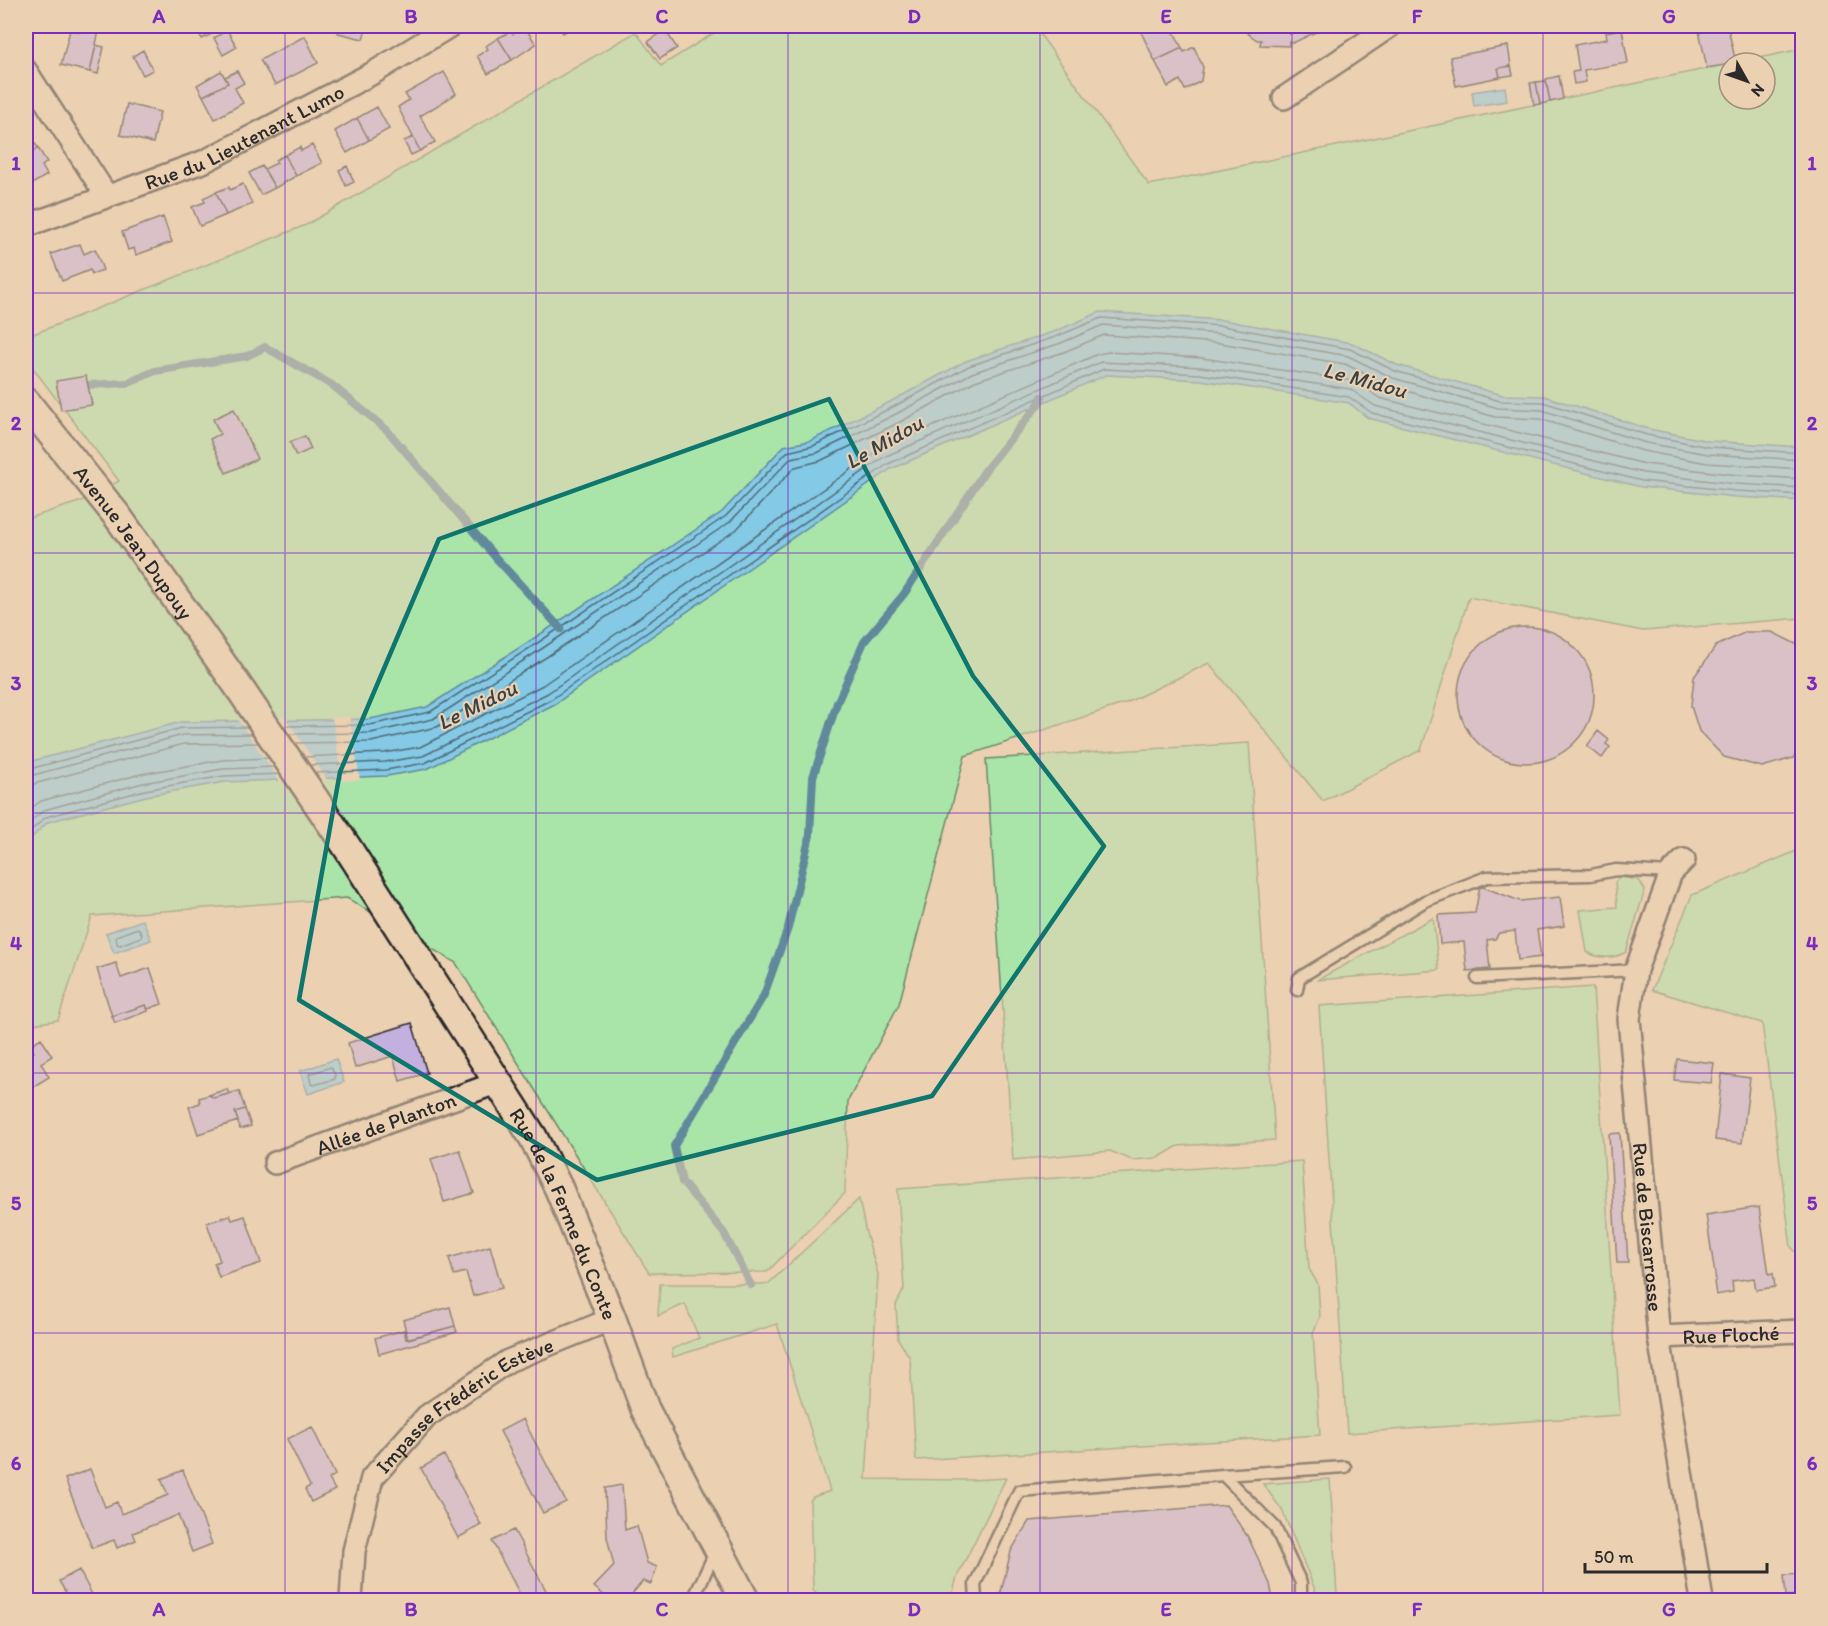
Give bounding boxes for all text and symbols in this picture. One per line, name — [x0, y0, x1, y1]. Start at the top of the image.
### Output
text: A — [152, 4, 166, 28]
text: B — [405, 4, 418, 28]
text: C — [656, 4, 669, 28]
text: D — [907, 4, 921, 28]
text: E — [1160, 4, 1172, 28]
text: F — [1412, 4, 1423, 28]
text: G — [1662, 4, 1676, 28]
north arrow — [1717, 51, 1777, 111]
street label: Rue du Lieutenant Lumo — [141, 78, 348, 195]
text: N — [1747, 80, 1769, 101]
text: 1 — [11, 151, 21, 175]
text: 1 — [1807, 151, 1817, 175]
water label: Le Midou — [1320, 356, 1411, 404]
water label: Le Midou — [840, 409, 928, 475]
text: 2 — [11, 411, 22, 435]
text: 2 — [1807, 411, 1818, 435]
street label: Avenue Jean Dupouy — [69, 460, 199, 624]
text: 3 — [11, 671, 22, 695]
text: 3 — [1807, 671, 1818, 695]
water label: Le Midou — [433, 674, 522, 736]
text: 4 — [10, 931, 22, 955]
text: 4 — [1806, 931, 1818, 955]
street label: Allée de Planton — [313, 1086, 459, 1160]
street label: Rue de la Ferme du Conte — [505, 1103, 623, 1323]
street label: Rue de Biscarrosse — [1628, 1141, 1669, 1313]
text: 5 — [11, 1191, 22, 1215]
text: 5 — [1807, 1191, 1818, 1215]
street label: Rue Floché — [1682, 1319, 1780, 1349]
street label: Impasse Frédéric Estève — [370, 1332, 557, 1478]
text: 6 — [11, 1451, 22, 1475]
text: 6 — [1807, 1451, 1818, 1475]
scale bar — [1585, 1536, 1766, 1574]
text: 50 m — [1594, 1546, 1634, 1568]
text: A — [152, 1597, 166, 1621]
text: B — [405, 1597, 418, 1621]
text: C — [656, 1597, 669, 1621]
text: D — [907, 1597, 921, 1621]
text: E — [1160, 1597, 1172, 1621]
text: F — [1412, 1597, 1423, 1621]
text: G — [1662, 1597, 1676, 1621]

